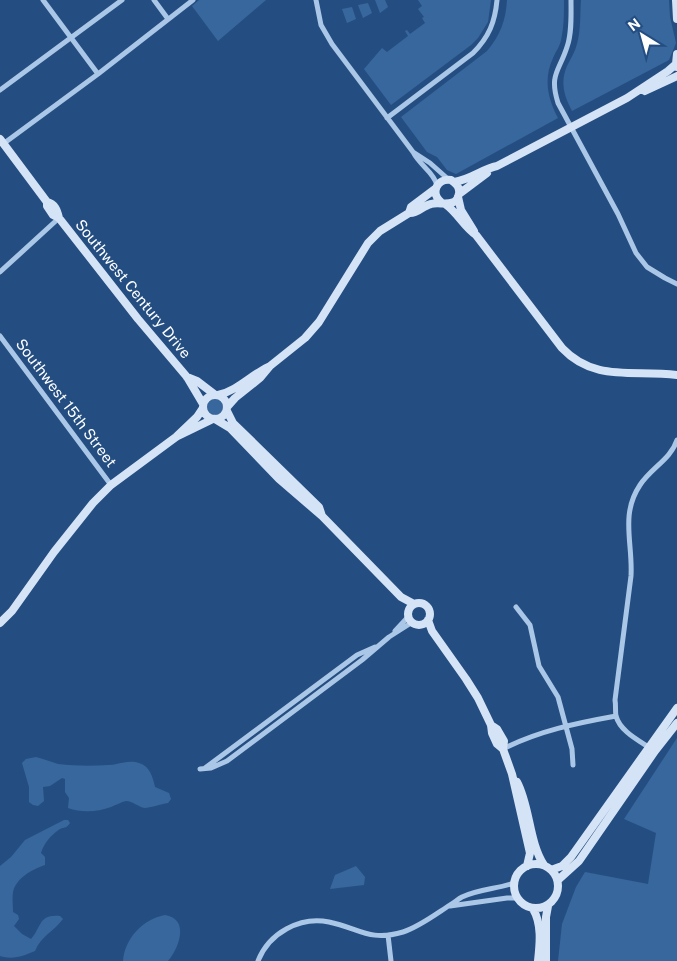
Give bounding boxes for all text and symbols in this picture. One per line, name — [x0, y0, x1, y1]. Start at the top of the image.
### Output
north arrow — [617, 10, 667, 60]
text: N — [625, 15, 643, 34]
street label: Southwest Century Drive — [72, 216, 195, 362]
street label: Southwest 15th Street — [13, 335, 120, 470]

